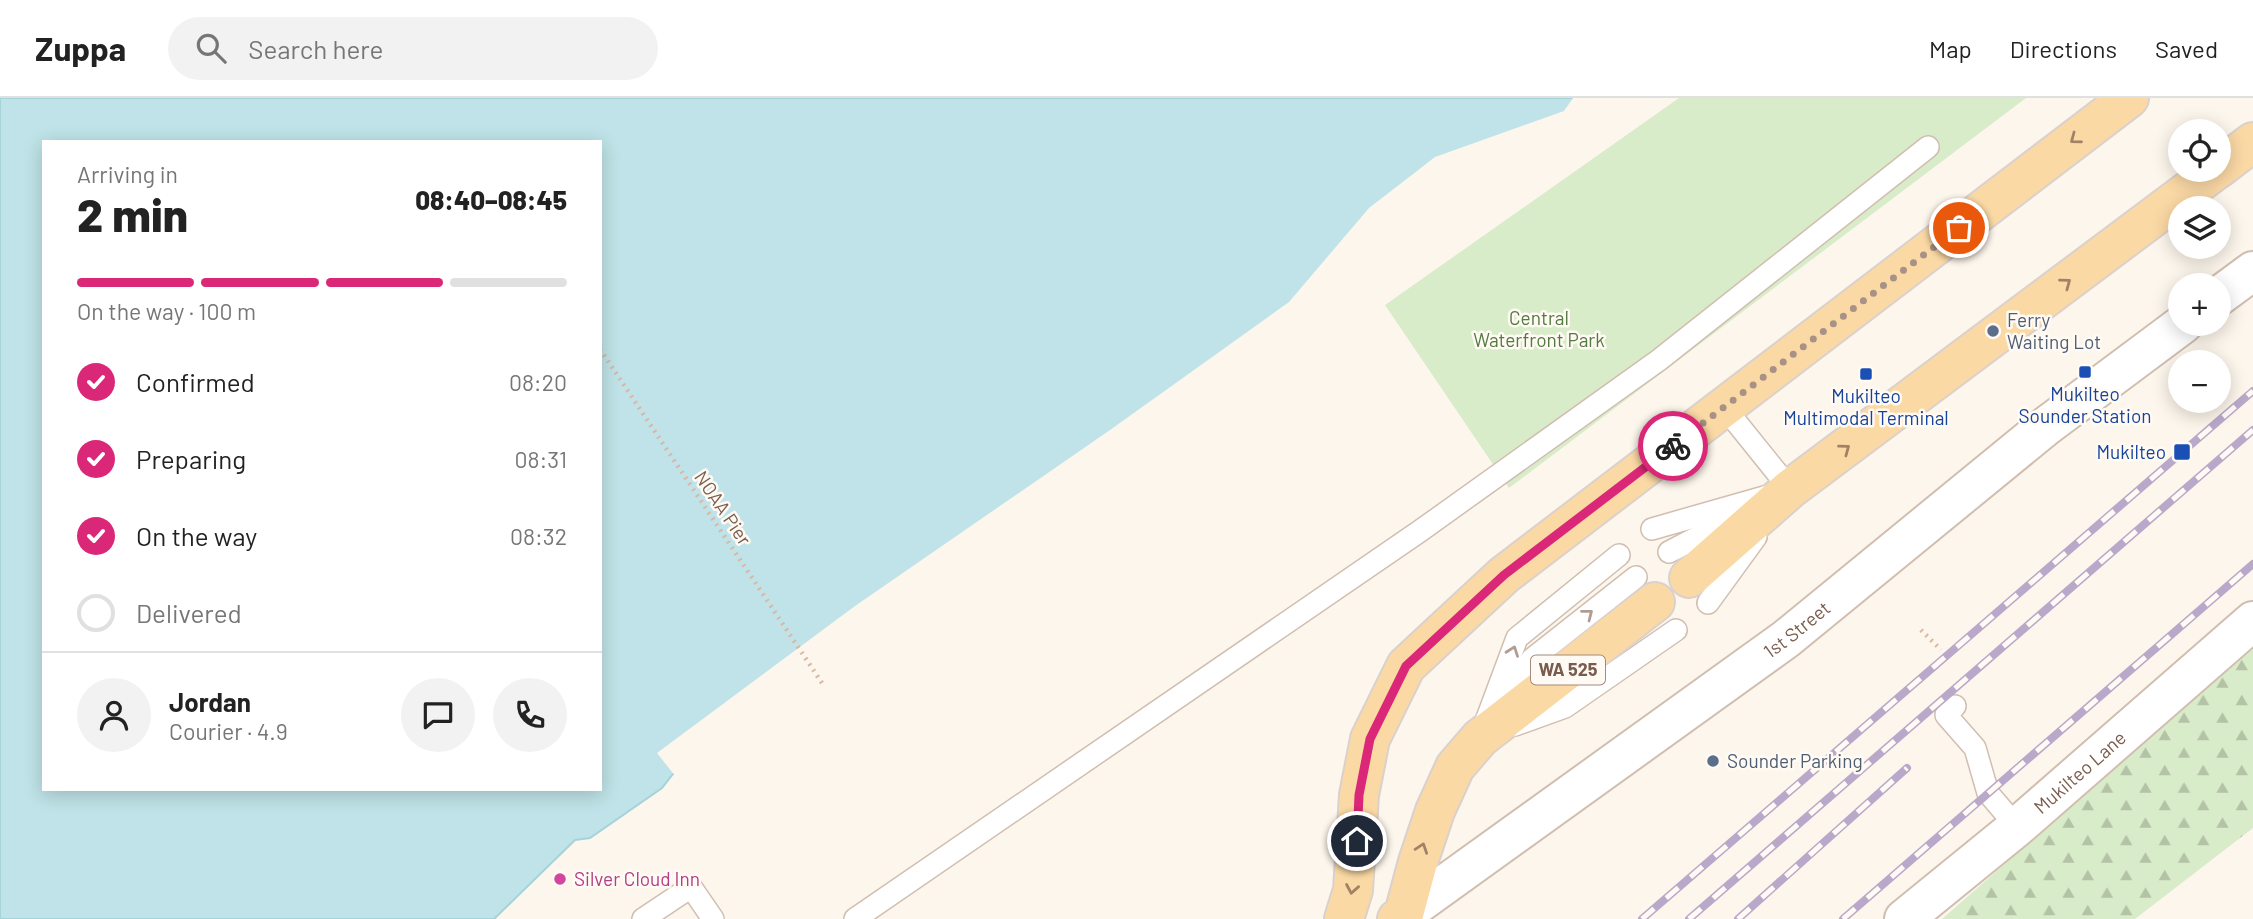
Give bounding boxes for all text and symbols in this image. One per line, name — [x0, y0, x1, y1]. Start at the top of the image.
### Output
search box — [168, 17, 658, 80]
text: Zuppa — [35, 28, 126, 68]
icon: search — [192, 29, 230, 67]
text: Search here — [248, 33, 383, 64]
text: Map — [1929, 34, 1972, 63]
text: Directions — [2010, 34, 2117, 63]
text: Saved — [2155, 34, 2218, 63]
map controls — [2168, 119, 2231, 413]
button: locate — [2168, 119, 2231, 182]
one-way arrow — [2070, 131, 2083, 144]
text: Arriving in — [77, 160, 178, 188]
text: 08:40–08:45 — [415, 184, 567, 215]
text: 2 min — [77, 186, 188, 241]
button: layers — [2168, 196, 2231, 259]
pin — [1929, 198, 1989, 258]
icon: bag — [1940, 209, 1978, 247]
button: + — [2168, 273, 2231, 336]
one-way arrow — [2058, 278, 2071, 291]
text: On the way · 100 m — [77, 297, 256, 325]
park label: Central Waterfront Park — [1473, 306, 1605, 351]
place label: Ferry Waiting Lot — [2007, 308, 2101, 353]
marker: Ferry Waiting Lot — [1985, 323, 2001, 339]
button: − — [2168, 350, 2231, 413]
icon: check — [77, 363, 115, 401]
marker: Mukilteo Sounder Station — [2077, 364, 2093, 380]
text: Confirmed — [136, 366, 255, 397]
marker: Mukilteo Multimodal Terminal — [1858, 366, 1874, 382]
text: 08:20 — [509, 368, 567, 396]
place label: Mukilteo Sounder Station — [2019, 382, 2151, 427]
place label: Mukilteo Multimodal Terminal — [1783, 384, 1949, 429]
courier — [1638, 411, 1708, 481]
icon: bike — [1654, 427, 1692, 465]
icon: check — [77, 440, 115, 478]
place label: Mukilteo — [2096, 440, 2166, 463]
marker: Mukilteo — [2172, 442, 2192, 462]
text: Preparing — [136, 443, 246, 474]
one-way arrow — [1837, 444, 1849, 457]
text: 08:31 — [514, 445, 567, 473]
street label: NOAA Pier — [690, 466, 757, 549]
icon: check — [77, 517, 115, 555]
text: On the way — [136, 520, 257, 551]
text: 08:32 — [510, 522, 567, 550]
street label: 1st Street — [1759, 596, 1834, 662]
text: Delivered — [136, 597, 242, 628]
one-way arrow — [1581, 610, 1593, 623]
one-way arrow — [1504, 645, 1518, 657]
road number: WA 525 — [1531, 656, 1605, 684]
button: person — [77, 678, 151, 752]
button: chat — [401, 678, 475, 752]
button: phone — [493, 678, 567, 752]
text: Jordan — [169, 686, 251, 717]
text: Courier · 4.9 — [169, 717, 288, 745]
street label: Mukilteo Lane — [2029, 726, 2130, 818]
place label: Sounder Parking — [1727, 749, 1863, 772]
marker: Sounder Parking — [1705, 753, 1721, 769]
pin — [1327, 811, 1387, 871]
icon: home — [1338, 822, 1376, 860]
one-way arrow — [1414, 843, 1428, 855]
place label: Silver Cloud Inn — [574, 867, 700, 890]
marker: Silver Cloud Inn — [552, 871, 568, 887]
one-way arrow — [1345, 883, 1360, 895]

